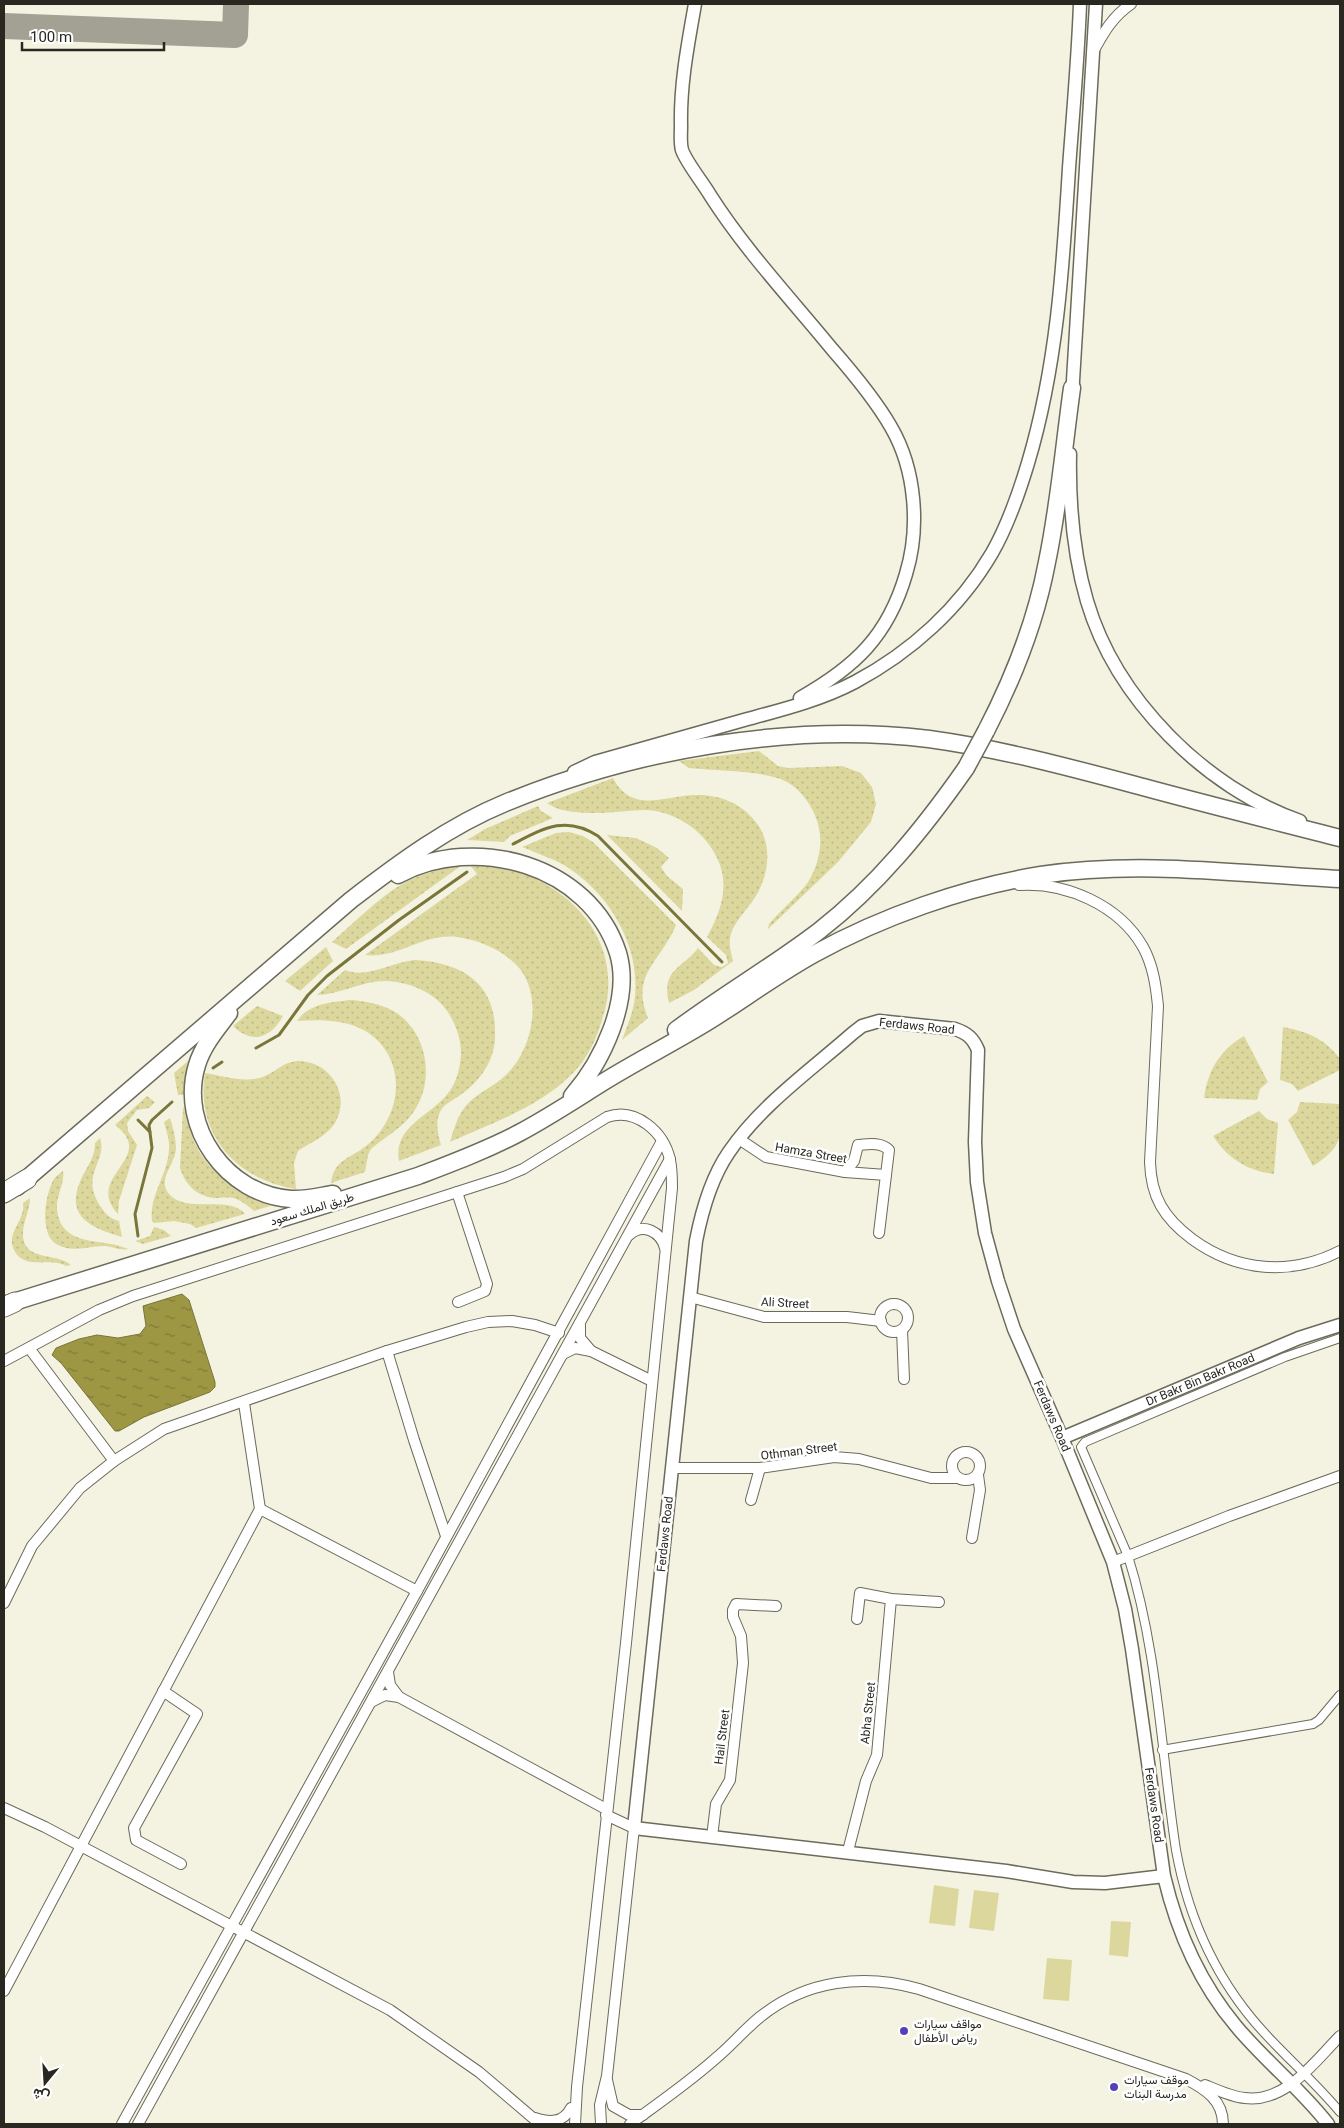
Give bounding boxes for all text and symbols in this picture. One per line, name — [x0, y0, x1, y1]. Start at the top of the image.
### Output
scale bar — [22, 20, 165, 52]
text: 100 m — [30, 28, 72, 46]
street label: Ferdaws Road — [879, 1015, 955, 1037]
street label: Hamza Street — [774, 1140, 848, 1166]
street label: طريق الملك سعود — [269, 1190, 356, 1229]
street label: Ali Street — [761, 1295, 810, 1311]
street label: Dr Bakr Bin Bakr Road — [1144, 1351, 1257, 1409]
street label: Ferdaws Road — [1031, 1378, 1073, 1454]
street label: Othman Street — [760, 1439, 838, 1463]
street label: Ferdaws Road — [654, 1496, 676, 1572]
street label: Abha Street — [858, 1681, 878, 1745]
street label: Hail Street — [712, 1709, 732, 1765]
street label: Ferdaws Road — [1142, 1766, 1166, 1844]
place label: مواقف سيارات رياض الأطفال — [914, 2017, 982, 2046]
marker: مواقف سيارات رياض الأطفال — [898, 2025, 910, 2037]
north arrow — [20, 2058, 70, 2108]
place label: موقف سيارات مدرسة البنات — [1124, 2073, 1189, 2102]
marker: موقف سيارات مدرسة البنات — [1108, 2081, 1120, 2093]
text: ش — [30, 2084, 52, 2106]

